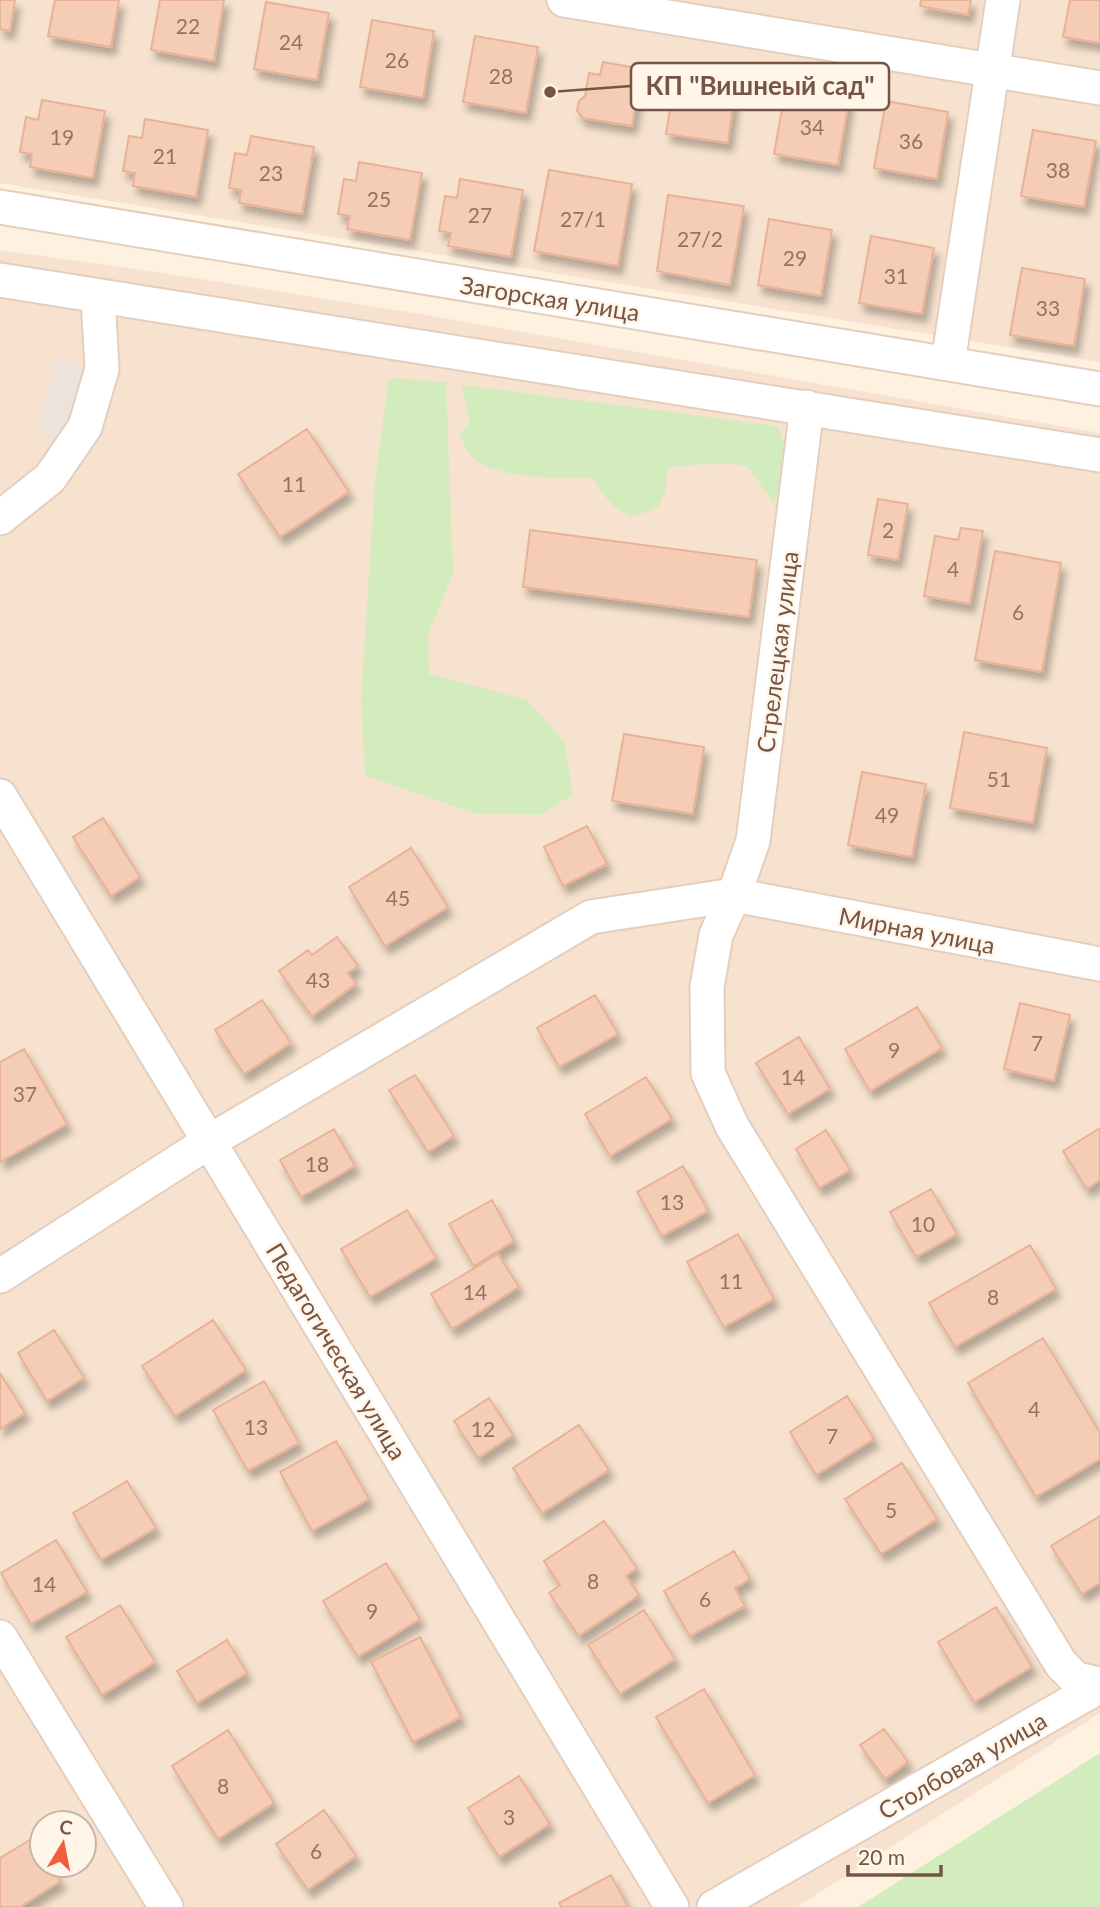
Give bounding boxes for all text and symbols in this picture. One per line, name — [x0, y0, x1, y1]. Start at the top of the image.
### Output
house number: 22 — [176, 13, 200, 38]
house number: 24 — [279, 29, 303, 54]
house number: 26 — [385, 47, 409, 72]
house number: 28 — [489, 63, 513, 88]
callout: КП "Вишнеый сад" — [631, 63, 889, 110]
text: КП "Вишнеый сад" — [645, 69, 875, 101]
house number: 34 — [800, 114, 824, 139]
house number: 19 — [50, 124, 74, 149]
house number: 36 — [899, 128, 923, 153]
house number: 21 — [153, 143, 177, 168]
house number: 38 — [1046, 157, 1070, 182]
house number: 23 — [259, 160, 283, 185]
house number: 25 — [367, 186, 391, 211]
house number: 27 — [468, 202, 492, 227]
house number: 27/1 — [560, 206, 606, 231]
house number: 27/2 — [677, 226, 723, 251]
house number: 29 — [783, 245, 807, 270]
house number: 31 — [884, 263, 908, 288]
street label: Загорская улица — [458, 269, 642, 327]
house number: 33 — [1036, 295, 1060, 320]
house number: 11 — [282, 471, 306, 496]
house number: 2 — [882, 517, 894, 542]
street label: Стрелецкая улица — [750, 550, 804, 754]
house number: 4 — [947, 556, 959, 581]
house number: 6 — [1012, 599, 1024, 624]
house number: 51 — [987, 766, 1011, 791]
house number: 49 — [875, 802, 899, 827]
house number: 45 — [386, 885, 410, 910]
street label: Мирная улица — [837, 901, 997, 959]
house number: 43 — [306, 967, 330, 992]
house number: 7 — [1031, 1030, 1043, 1055]
house number: 9 — [888, 1037, 900, 1062]
house number: 14 — [781, 1064, 805, 1089]
house number: 37 — [13, 1081, 37, 1106]
house number: 18 — [305, 1151, 329, 1176]
house number: 13 — [660, 1189, 684, 1214]
house number: 10 — [911, 1211, 935, 1236]
street label: Педагогическая улица — [261, 1237, 413, 1465]
house number: 11 — [719, 1268, 743, 1293]
house number: 14 — [463, 1279, 487, 1304]
house number: 8 — [987, 1284, 999, 1309]
house number: 4 — [1028, 1396, 1040, 1421]
house number: 13 — [244, 1414, 268, 1439]
house number: 12 — [471, 1416, 495, 1441]
house number: 7 — [826, 1423, 838, 1448]
house number: 5 — [885, 1497, 897, 1522]
house number: 8 — [587, 1568, 599, 1593]
house number: 14 — [32, 1571, 56, 1596]
house number: 6 — [699, 1586, 711, 1611]
house number: 9 — [366, 1598, 378, 1623]
street label: Столбовая улица — [873, 1705, 1051, 1825]
house number: 8 — [217, 1773, 229, 1798]
house number: 3 — [503, 1804, 515, 1829]
north arrow — [28, 1809, 98, 1879]
text: С — [58, 1814, 75, 1839]
scale bar — [848, 1834, 941, 1878]
house number: 6 — [310, 1838, 322, 1863]
text: 20 m — [858, 1844, 905, 1869]

